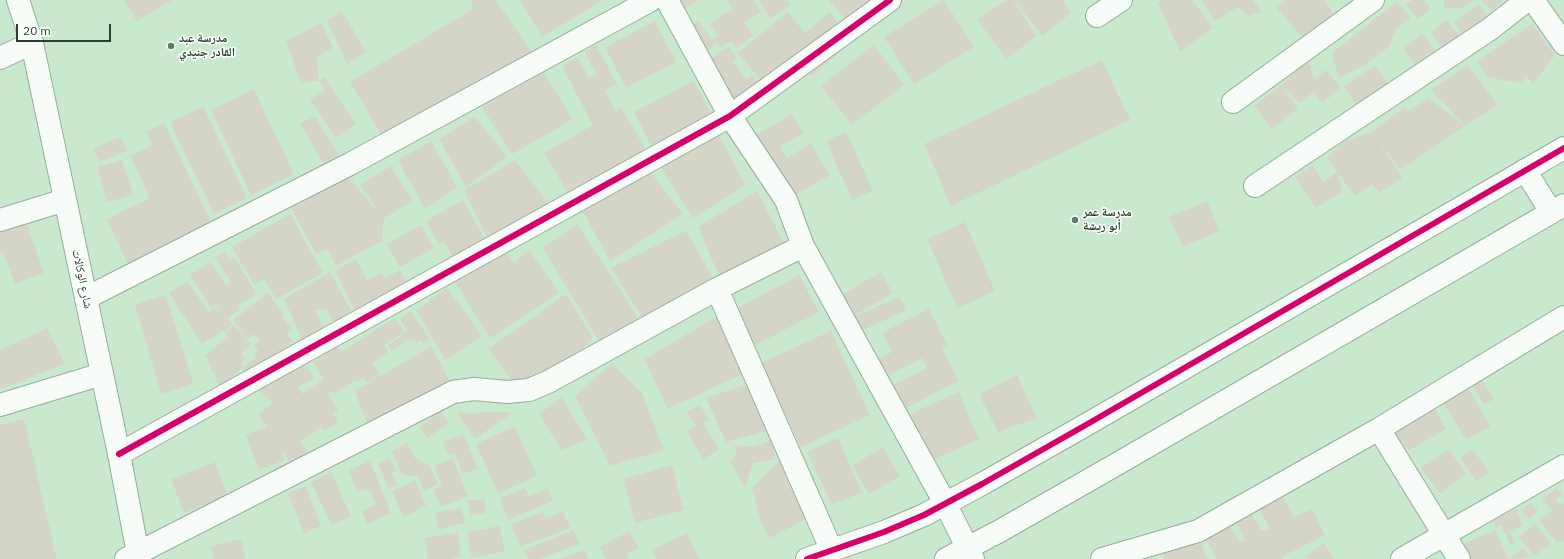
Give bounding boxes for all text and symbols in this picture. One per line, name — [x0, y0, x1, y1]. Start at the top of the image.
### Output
scale bar — [18, 16, 113, 42]
text: 20 m — [23, 23, 51, 38]
place label: مدرسة عبد القادر جنيدي — [179, 32, 235, 60]
marker: مدرسة عبد القادر جنيدي — [166, 41, 176, 51]
place label: مدرسة عمر أبو ريشة — [1083, 206, 1132, 234]
marker: مدرسة عمر أبو ريشة — [1070, 215, 1080, 225]
street label: شارع الوكالات — [69, 248, 95, 310]

